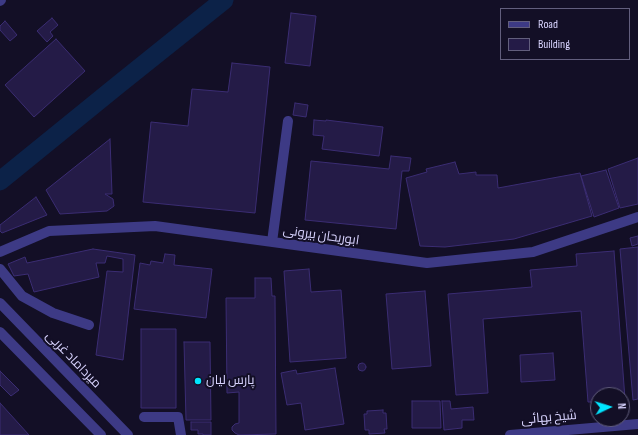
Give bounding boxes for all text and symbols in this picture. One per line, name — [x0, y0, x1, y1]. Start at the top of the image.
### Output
legend — [500, 8, 630, 60]
text: Road — [538, 17, 558, 32]
text: Building — [538, 37, 570, 52]
street label: ابوریحان بیرونی — [282, 223, 360, 249]
street label: میرداماد غربی — [42, 328, 104, 392]
place label: پارس لیان — [206, 373, 254, 389]
marker: پارس لیان — [193, 376, 203, 386]
north arrow — [590, 387, 630, 427]
text: N — [615, 403, 628, 410]
street label: شیخ بهائی — [521, 408, 577, 428]

